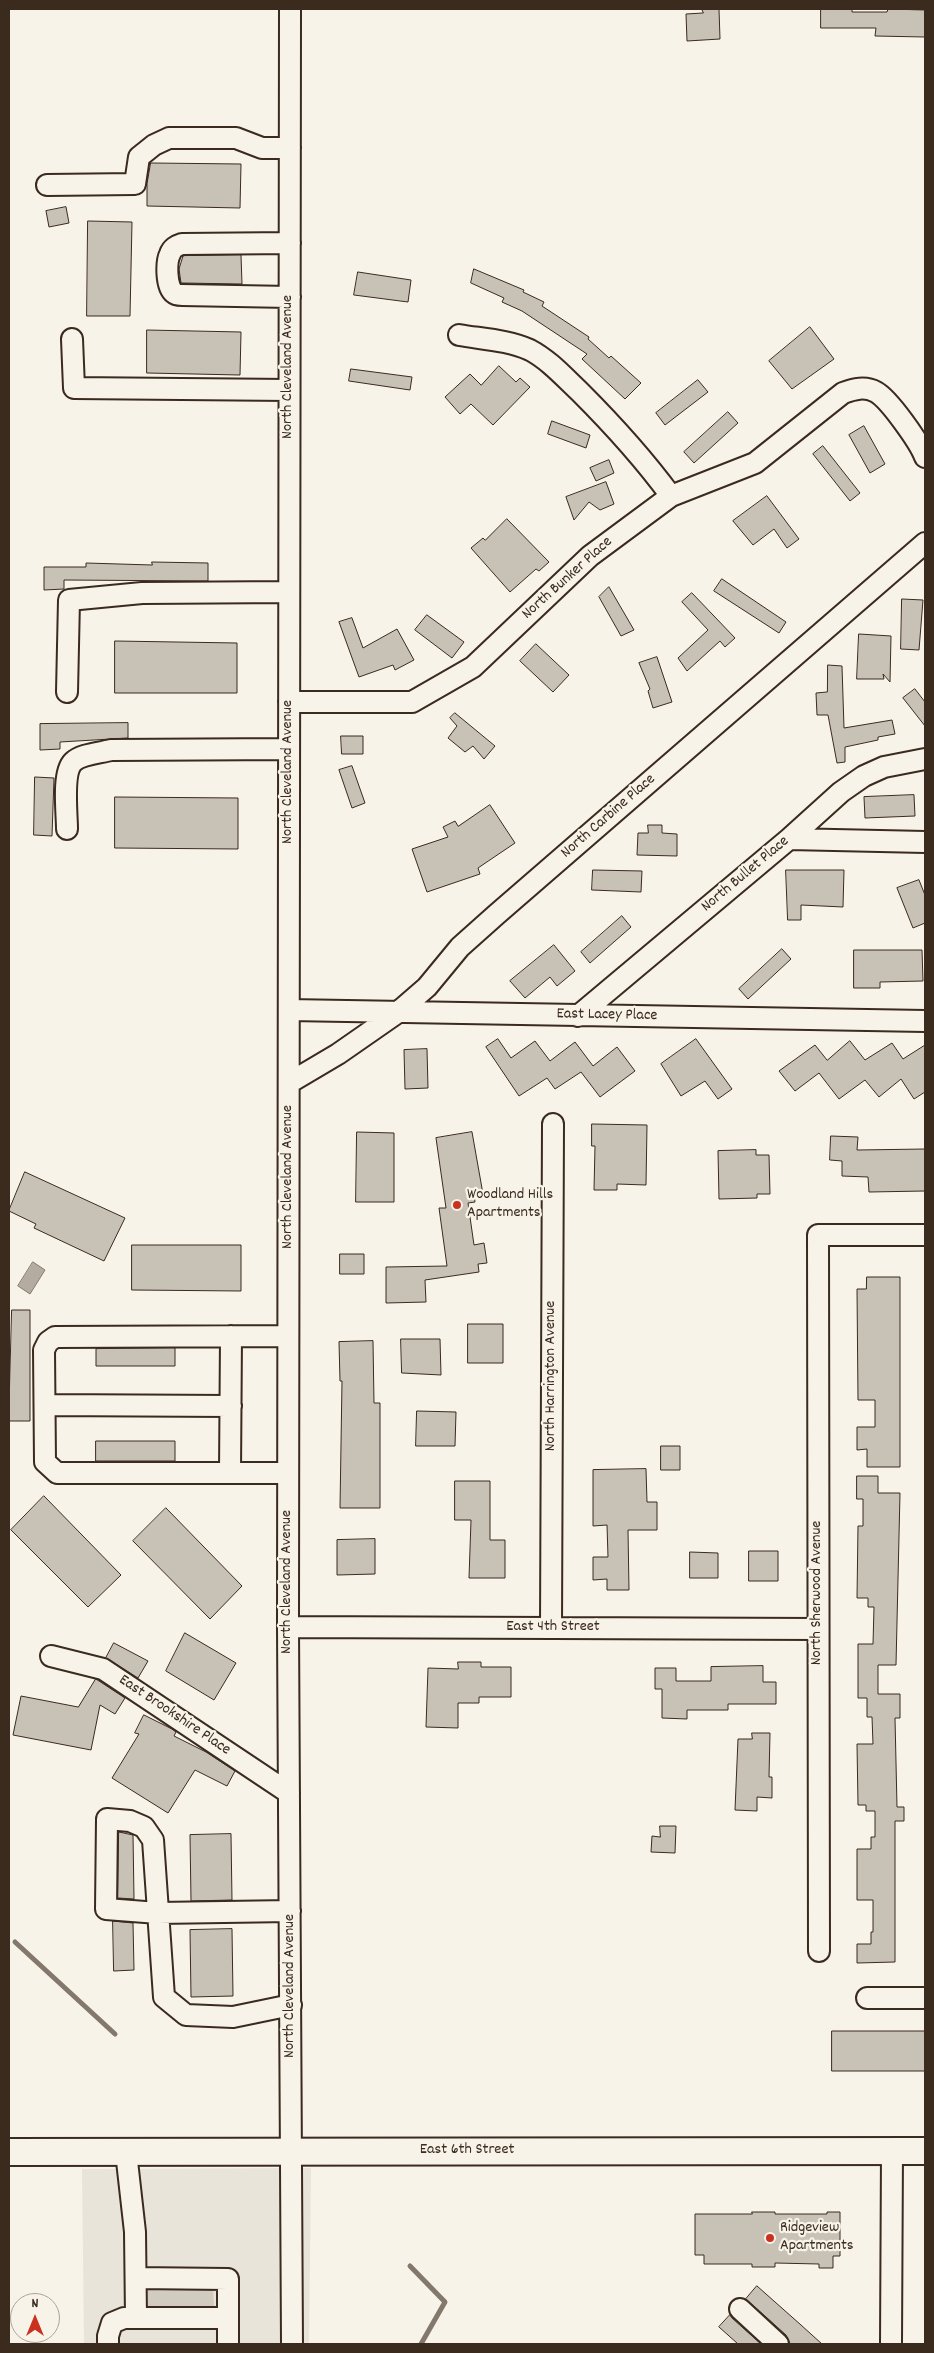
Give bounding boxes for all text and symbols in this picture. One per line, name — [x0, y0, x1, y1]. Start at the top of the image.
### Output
street label: North Cleveland Avenue — [279, 295, 299, 439]
street label: North Bunker Place — [519, 533, 617, 625]
street label: North Cleveland Avenue — [279, 700, 299, 844]
street label: North Carbine Place — [558, 771, 660, 863]
street label: North Bullet Place — [698, 833, 794, 917]
street label: East Lacey Place — [556, 1006, 658, 1026]
street label: North Cleveland Avenue — [279, 1105, 299, 1249]
place label: Woodland Hills Apartments — [467, 1186, 553, 1224]
marker: Woodland Hills Apartments — [451, 1199, 463, 1211]
street label: North Harrington Avenue — [542, 1301, 562, 1451]
street label: North Cleveland Avenue — [278, 1510, 298, 1654]
street label: North Sherwood Avenue — [808, 1521, 828, 1665]
street label: East 4th Street — [506, 1618, 600, 1638]
street label: East Brookshire Place — [114, 1671, 234, 1761]
street label: North Cleveland Avenue — [281, 1914, 301, 2058]
street label: East 6th Street — [420, 2141, 514, 2161]
place label: Ridgeview Apartments — [780, 2219, 854, 2257]
marker: Ridgeview Apartments — [764, 2232, 776, 2244]
north arrow — [10, 2293, 60, 2343]
text: N — [32, 2294, 38, 2314]

